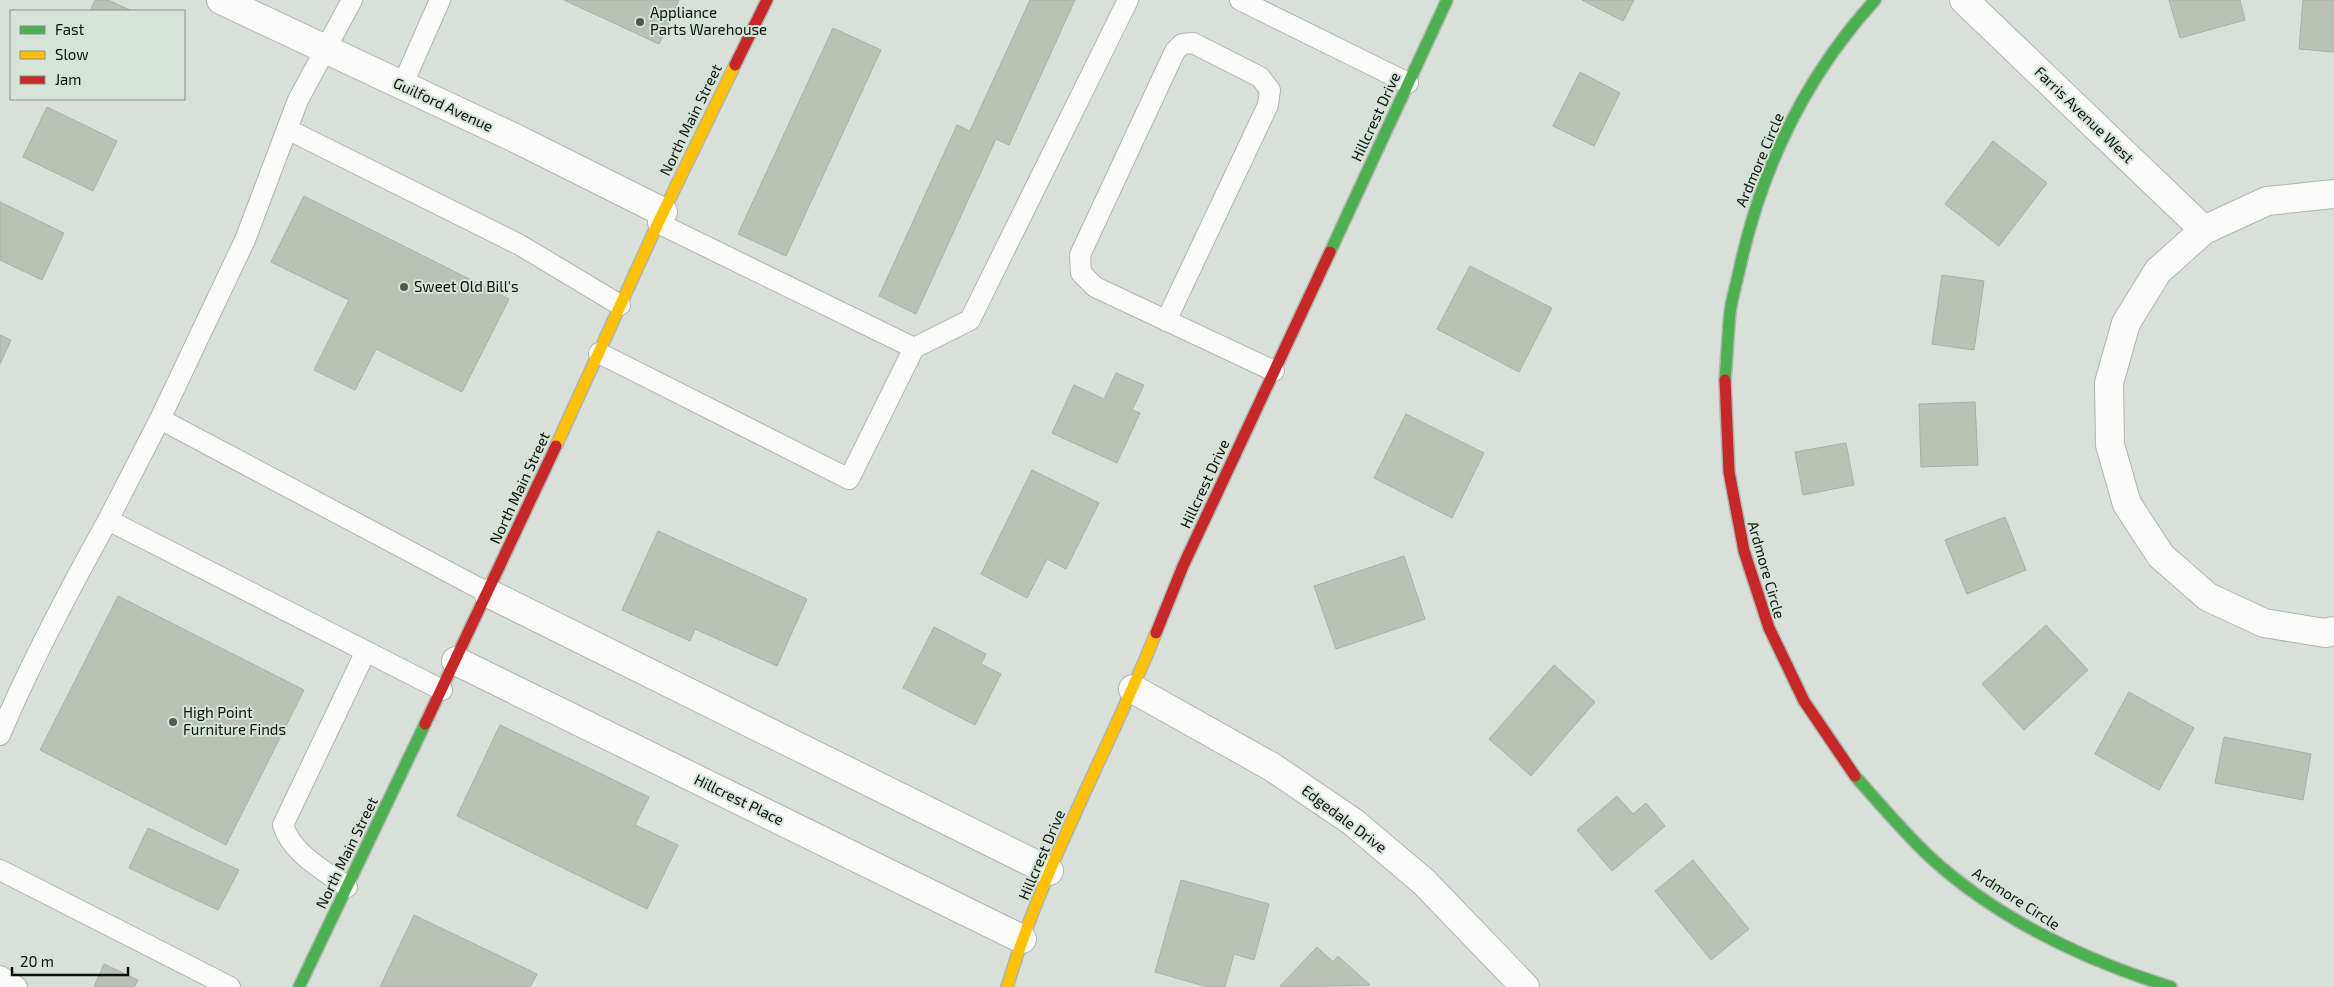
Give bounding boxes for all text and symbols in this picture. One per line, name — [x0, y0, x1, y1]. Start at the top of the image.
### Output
place label: Appliance Parts Warehouse — [650, 3, 767, 38]
legend — [10, 10, 185, 100]
marker: Appliance Parts Warehouse — [634, 16, 646, 28]
text: Fast — [55, 20, 85, 38]
text: Slow — [55, 45, 89, 63]
street label: North Main Street — [655, 61, 725, 178]
street label: Farris Avenue West — [2031, 62, 2138, 166]
street label: Hillcrest Drive — [1347, 69, 1404, 164]
text: Jam — [55, 70, 81, 88]
street label: Guilford Avenue — [391, 73, 496, 135]
street label: Ardmore Circle — [1731, 110, 1787, 209]
place label: Sweet Old Bill's — [414, 277, 519, 295]
marker: Sweet Old Bill's — [398, 281, 410, 293]
street label: North Main Street — [485, 428, 553, 547]
street label: Hillcrest Drive — [1176, 436, 1233, 531]
street label: Ardmore Circle — [1744, 519, 1789, 621]
place label: High Point Furniture Finds — [183, 703, 286, 738]
marker: High Point Furniture Finds — [167, 716, 179, 728]
street label: Hillcrest Place — [692, 770, 787, 829]
street label: Edgedale Drive — [1299, 780, 1391, 856]
street label: North Main Street — [311, 794, 381, 911]
street label: Hillcrest Drive — [1014, 807, 1068, 902]
street label: Ardmore Circle — [1969, 863, 2064, 933]
scale bar — [12, 944, 129, 976]
text: 20 m — [20, 952, 54, 970]

